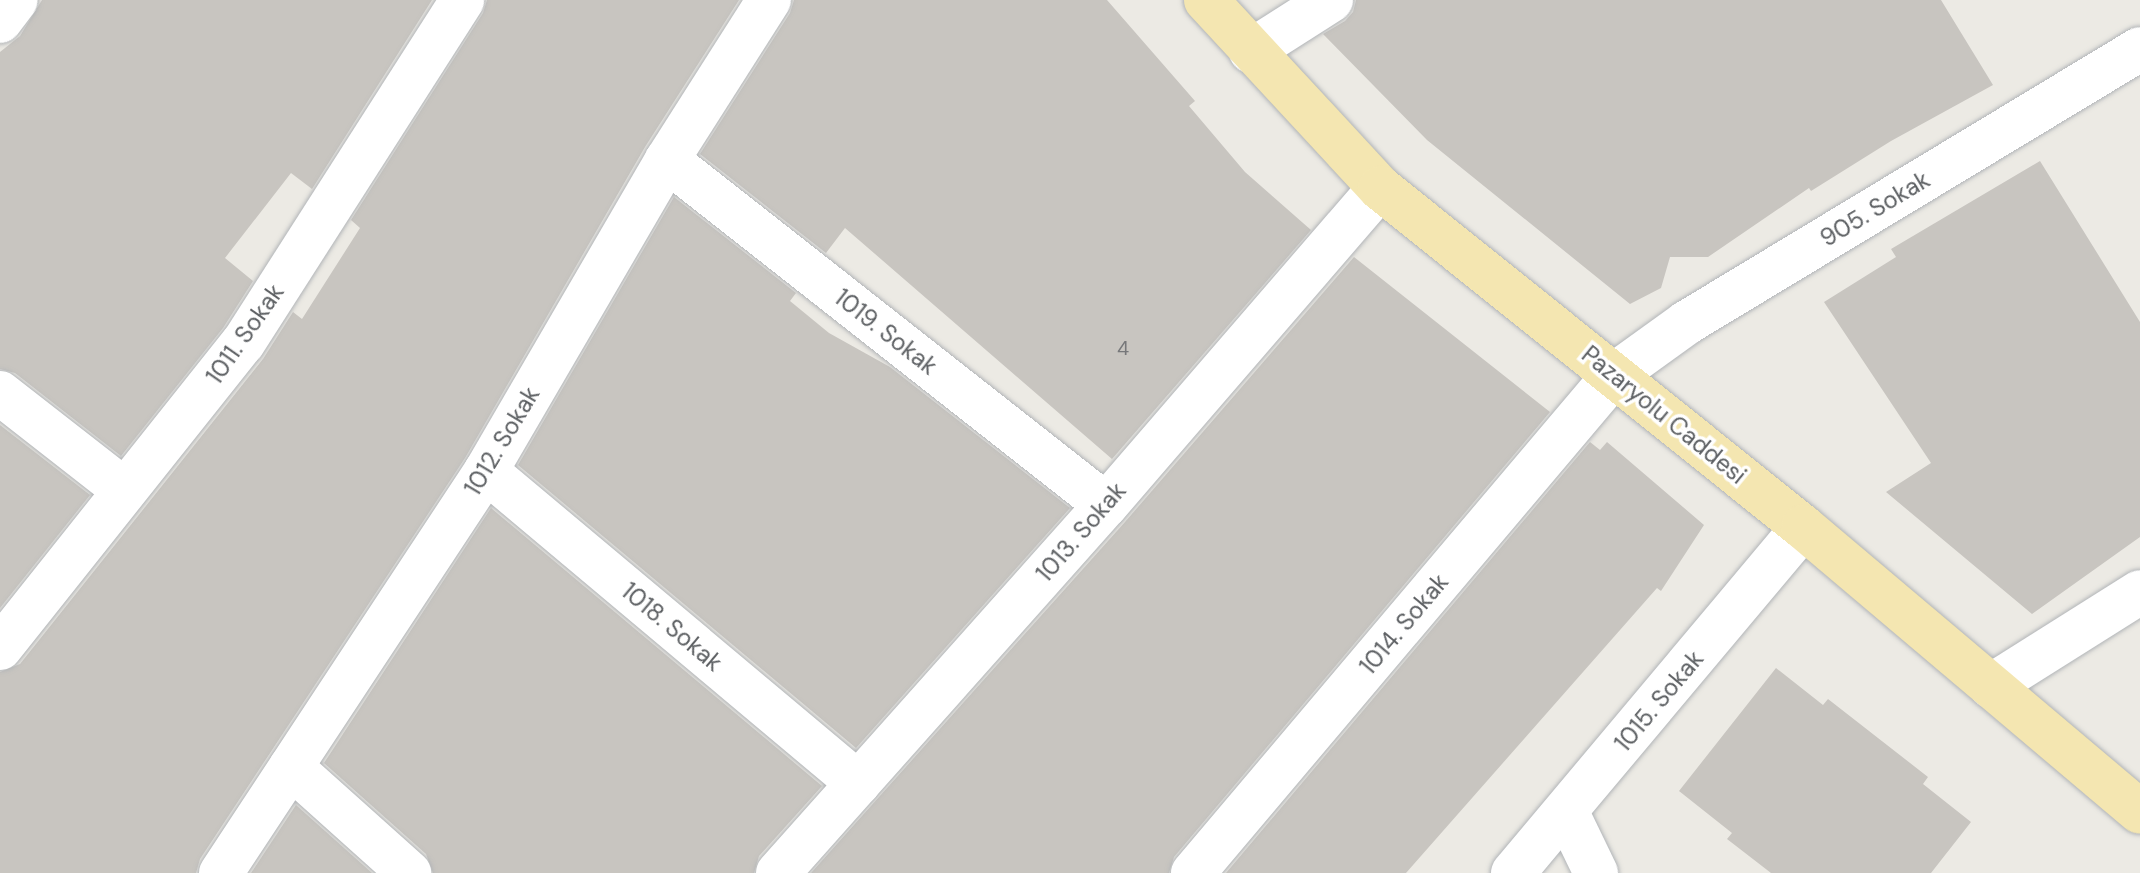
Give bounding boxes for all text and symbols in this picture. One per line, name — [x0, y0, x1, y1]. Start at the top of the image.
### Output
street label: 905. Sokak — [1815, 165, 1935, 253]
street label: 1011. Sokak — [200, 279, 290, 389]
street label: 1019. Sokak — [829, 283, 943, 381]
house number: 4 — [1117, 336, 1129, 360]
street label: Pazaryolu Caddesi — [1576, 340, 1752, 490]
street label: 1012. Sokak — [458, 381, 546, 501]
street label: 1013. Sokak — [1030, 477, 1132, 587]
street label: 1014. Sokak — [1354, 568, 1454, 680]
street label: 1018. Sokak — [616, 577, 728, 677]
street label: 1015. Sokak — [1609, 645, 1709, 757]

